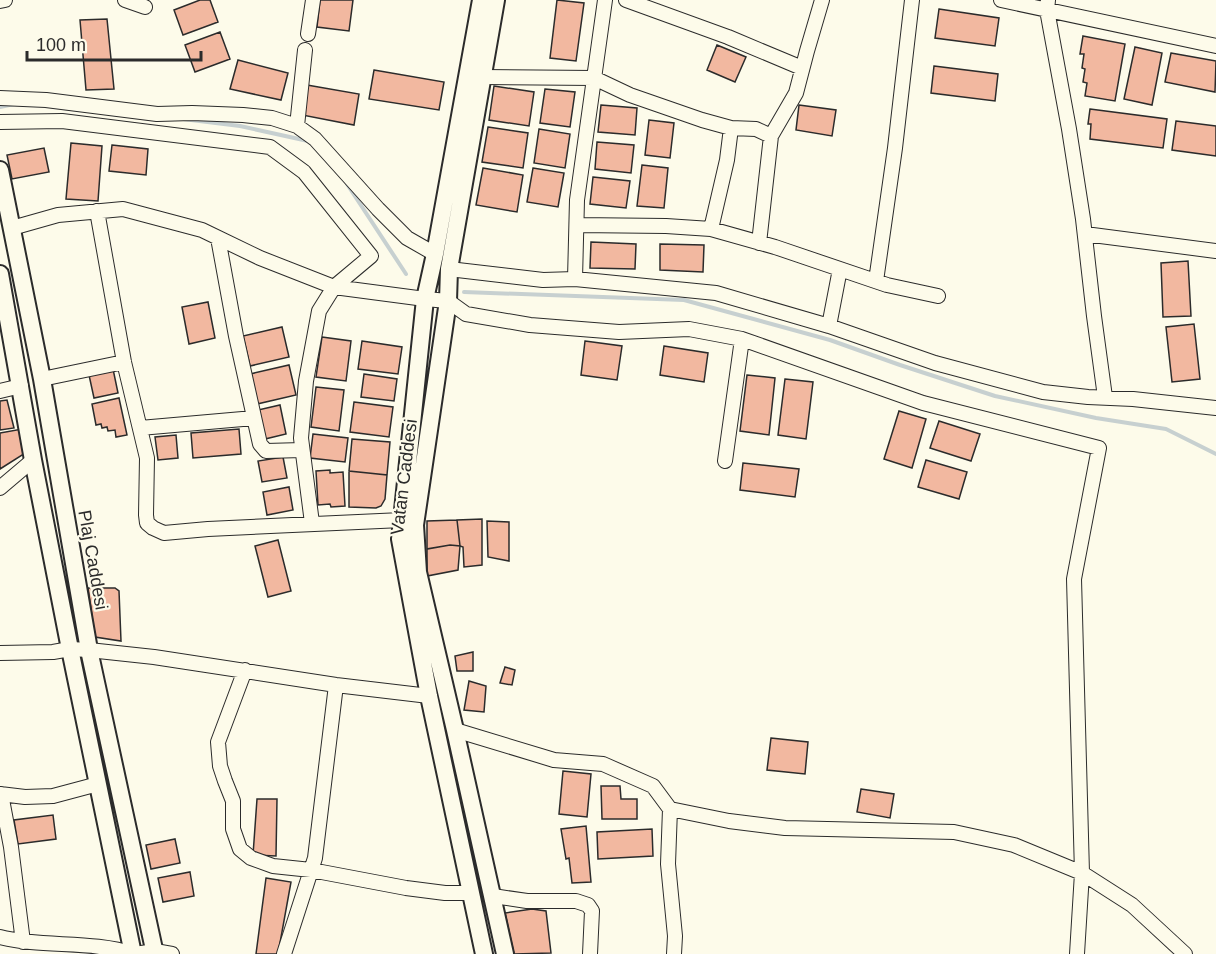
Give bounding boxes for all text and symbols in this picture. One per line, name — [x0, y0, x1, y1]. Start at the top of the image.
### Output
scale bar — [27, 24, 201, 62]
text: 100 m — [36, 35, 86, 55]
street label: Vatan Caddesi — [387, 418, 421, 536]
street label: Plaj Caddesi — [74, 508, 112, 612]

